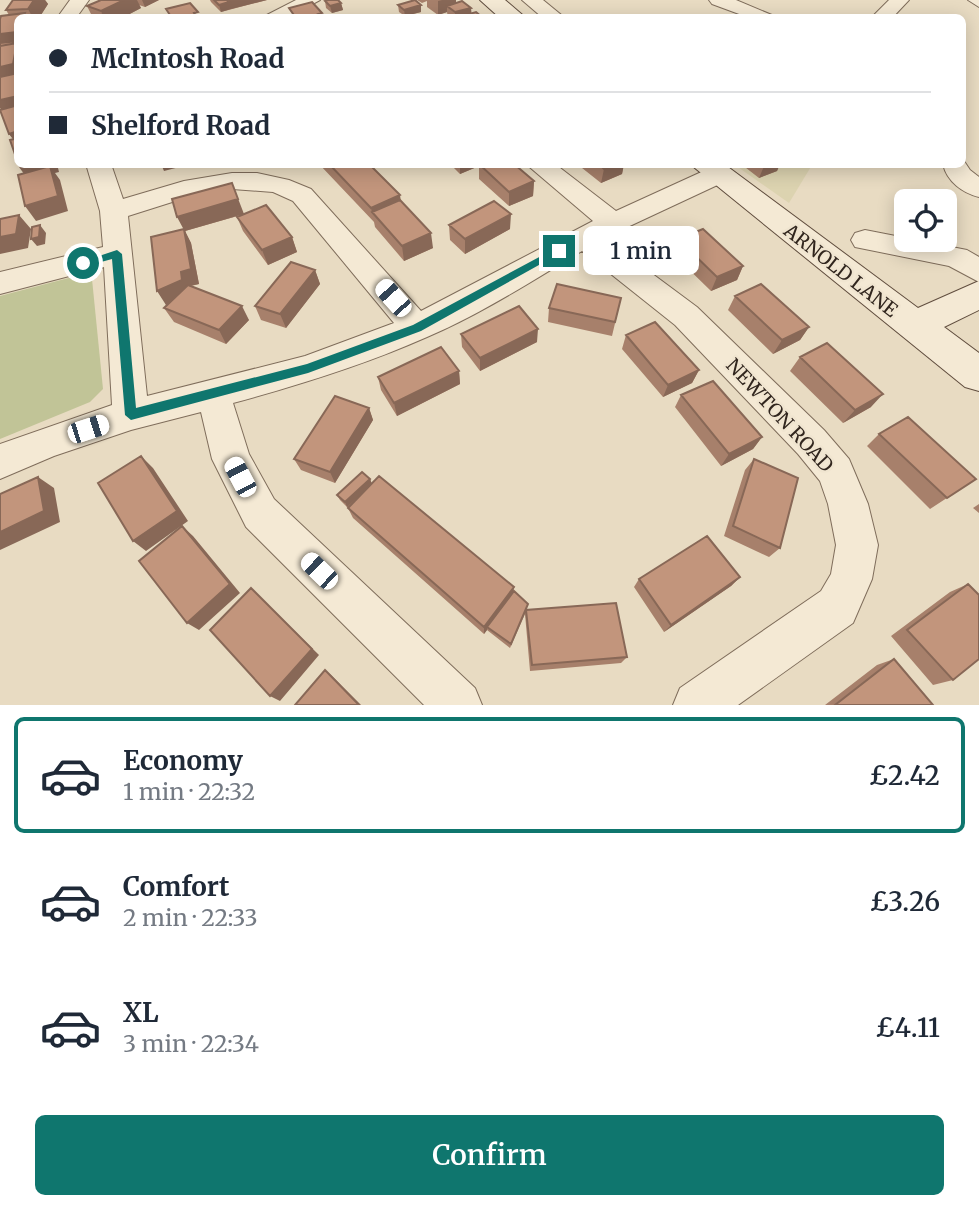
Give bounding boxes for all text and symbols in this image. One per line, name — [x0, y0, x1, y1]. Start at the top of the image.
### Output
text: McIntosh Road — [91, 42, 284, 75]
text: Shelford Road — [91, 109, 270, 142]
map controls — [894, 189, 957, 252]
button: locate — [894, 189, 957, 252]
street label: ARNOLD LANE — [779, 218, 903, 322]
callout: 1 min — [584, 226, 699, 276]
route end — [543, 235, 575, 267]
text: 1 min — [610, 236, 672, 265]
route start — [67, 247, 99, 279]
car — [372, 275, 415, 321]
street label: NEWTON ROAD — [721, 353, 839, 477]
car — [65, 413, 112, 445]
car — [221, 454, 260, 500]
car — [297, 549, 342, 593]
icon: car — [39, 744, 102, 807]
text: Economy — [123, 744, 243, 777]
text: £2.42 — [869, 759, 940, 792]
text: 1 min · 22:32 — [123, 777, 255, 806]
icon: car — [39, 870, 102, 933]
text: Comfort — [123, 870, 229, 903]
text: £3.26 — [870, 885, 940, 918]
text: 2 min · 22:33 — [123, 903, 258, 932]
icon: car — [39, 996, 102, 1059]
text: XL — [123, 996, 159, 1029]
text: £4.11 — [875, 1011, 940, 1044]
text: 3 min · 22:34 — [123, 1029, 259, 1058]
button: Confirm — [35, 1115, 944, 1195]

